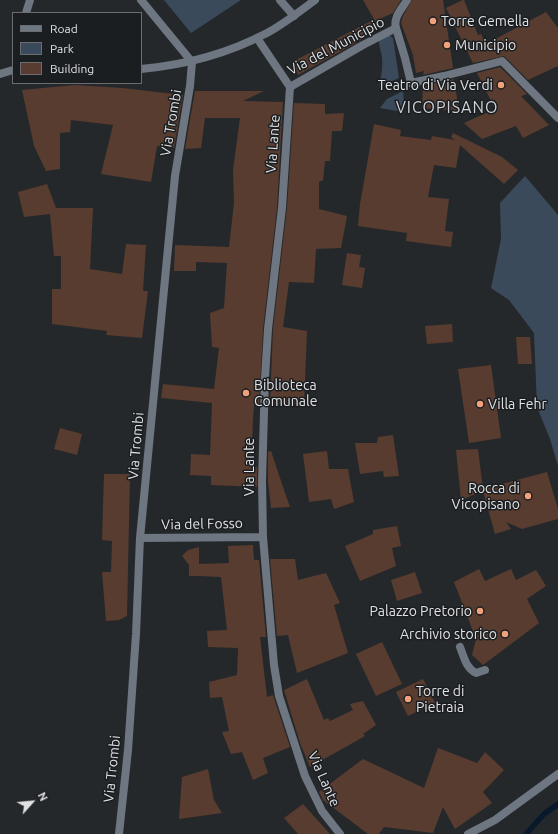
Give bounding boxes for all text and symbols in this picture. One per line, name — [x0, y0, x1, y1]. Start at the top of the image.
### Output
legend — [12, 12, 142, 84]
street label: Via del Municipio — [285, 13, 387, 79]
place label: Torre Gemella — [441, 13, 529, 29]
marker: Torre Gemella — [428, 16, 438, 26]
text: Road — [50, 22, 78, 35]
place label: Municipio — [455, 37, 516, 53]
marker: Municipio — [442, 40, 452, 50]
text: Park — [50, 42, 74, 55]
text: Building — [50, 62, 94, 75]
place label: Teatro di Via Verdi — [378, 77, 493, 93]
marker: Teatro di Via Verdi — [496, 80, 506, 90]
street label: Via Trombi — [157, 88, 185, 158]
district label: VICOPISANO — [396, 98, 498, 118]
street label: Via Lante — [263, 114, 283, 174]
place label: Biblioteca Comunale — [254, 377, 317, 410]
marker: Biblioteca Comunale — [241, 388, 251, 398]
place label: Villa Fehr — [488, 396, 547, 412]
marker: Villa Fehr — [475, 399, 485, 409]
street label: Via Trombi — [125, 412, 147, 480]
street label: Via Lante — [241, 438, 257, 496]
place label: Rocca di Vicopisano — [452, 480, 520, 512]
marker: Rocca di Vicopisano — [523, 491, 533, 501]
street label: Via del Fosso — [161, 515, 243, 533]
place label: Palazzo Pretorio — [370, 603, 472, 619]
marker: Palazzo Pretorio — [475, 606, 485, 616]
place label: Archivio storico — [400, 626, 497, 642]
marker: Archivio storico — [500, 629, 510, 639]
place label: Torre di Pietraia — [416, 683, 464, 716]
marker: Torre di Pietraia — [403, 694, 413, 704]
street label: Via Trombi — [100, 735, 124, 803]
street label: Via Lante — [304, 749, 344, 809]
north arrow — [12, 782, 52, 822]
text: N — [35, 790, 50, 803]

